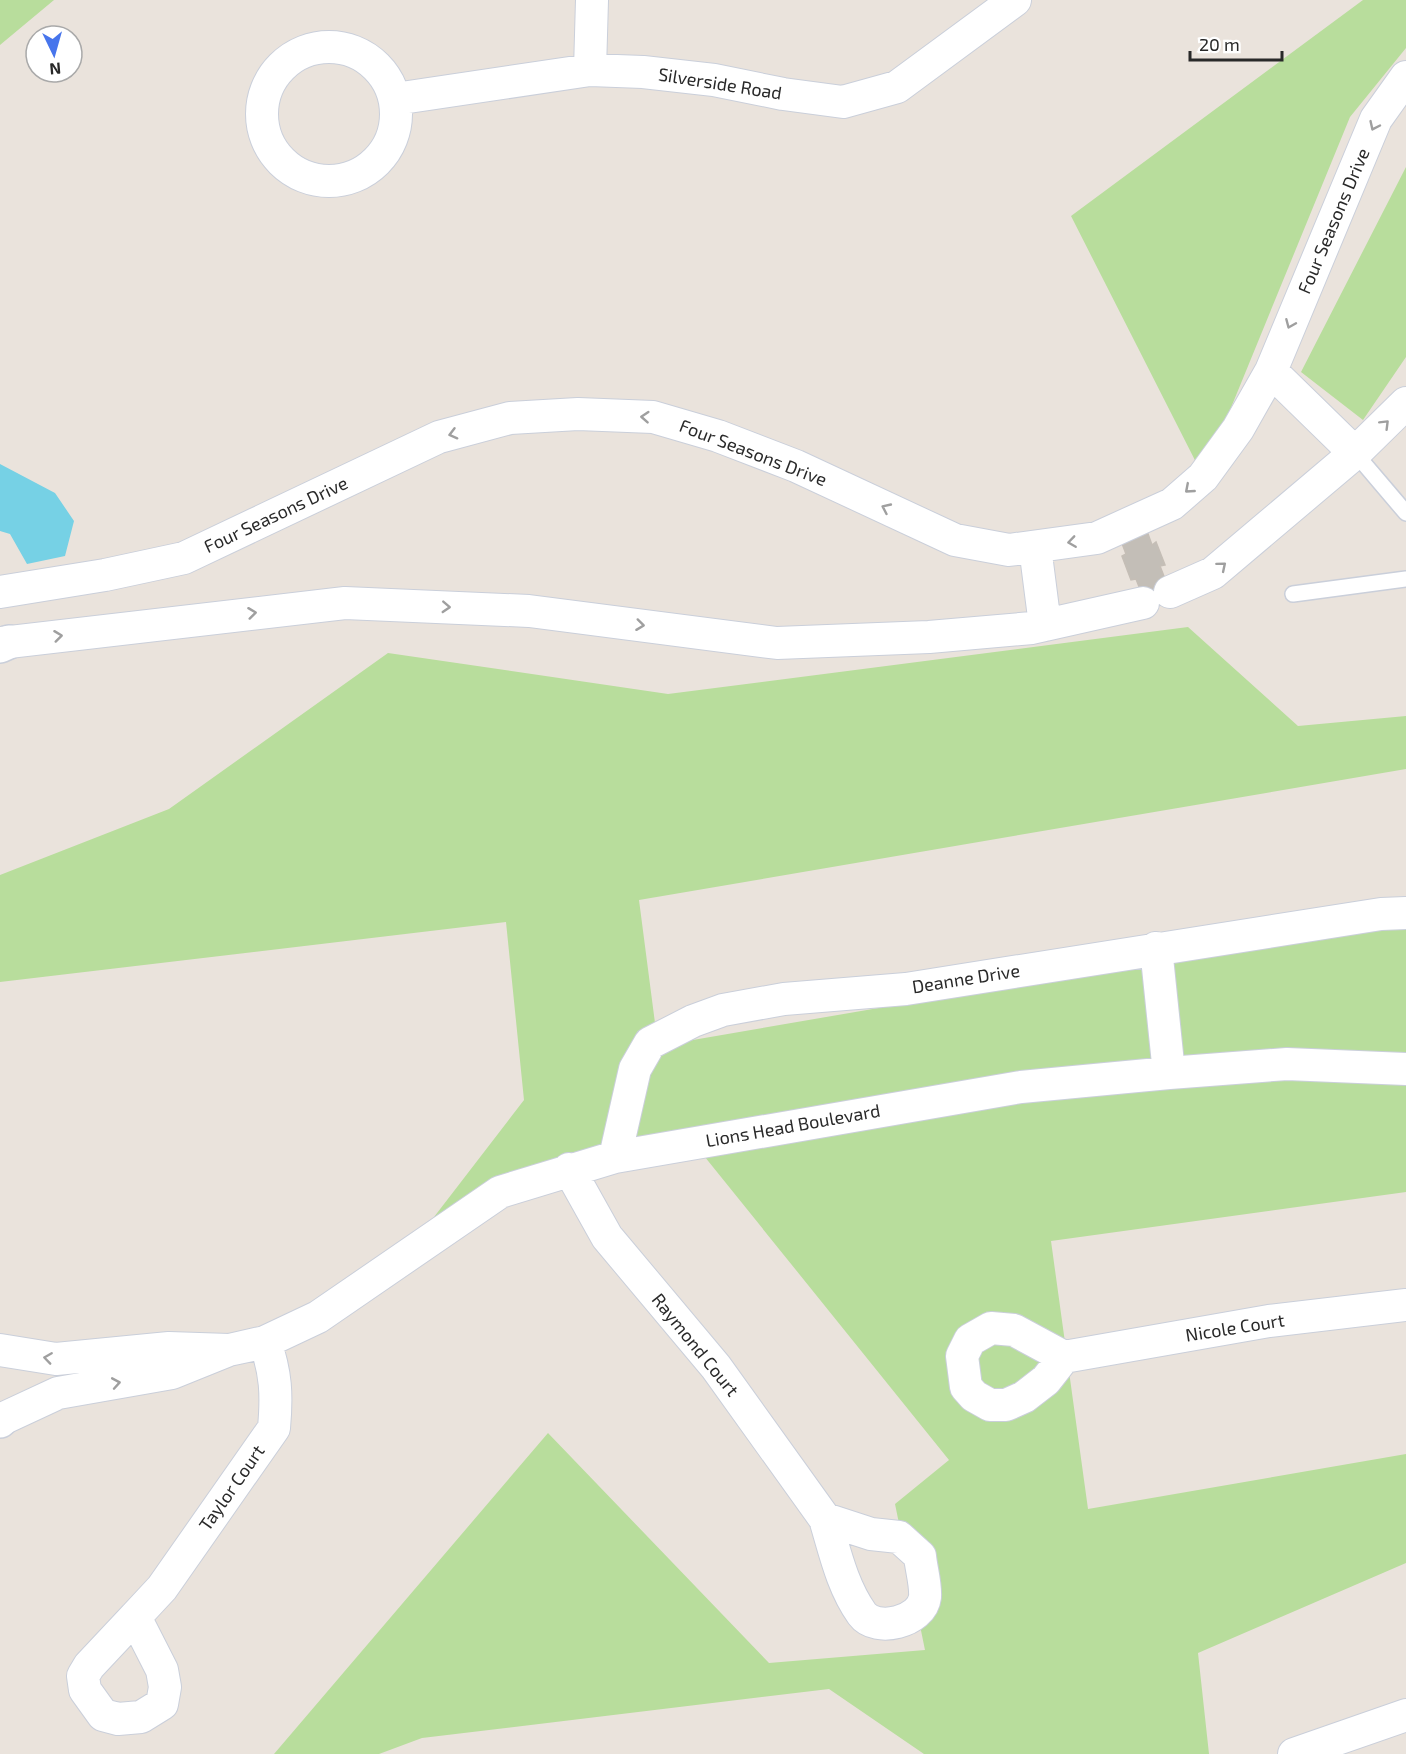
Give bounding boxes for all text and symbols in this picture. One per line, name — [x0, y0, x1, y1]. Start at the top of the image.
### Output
north arrow — [24, 24, 84, 84]
scale bar — [1190, 24, 1282, 62]
text: 20 m — [1199, 33, 1240, 55]
text: N — [49, 59, 62, 79]
street label: Silverside Road — [657, 62, 784, 104]
one-way arrow — [1370, 119, 1382, 130]
street label: Four Seasons Drive — [1292, 144, 1374, 297]
one-way arrow — [1285, 318, 1297, 329]
one-way arrow — [641, 411, 650, 424]
street label: Four Seasons Drive — [677, 414, 830, 490]
one-way arrow — [1378, 420, 1388, 431]
one-way arrow — [448, 426, 458, 439]
street label: Four Seasons Drive — [200, 471, 351, 557]
one-way arrow — [1185, 482, 1196, 493]
one-way arrow — [881, 503, 892, 515]
one-way arrow — [1068, 535, 1077, 547]
one-way arrow — [1215, 562, 1226, 573]
one-way arrow — [442, 600, 451, 613]
one-way arrow — [247, 608, 256, 620]
one-way arrow — [635, 619, 645, 631]
one-way arrow — [54, 630, 63, 643]
street label: Deanne Drive — [910, 959, 1021, 997]
street label: Lions Head Boulevard — [704, 1099, 882, 1151]
street label: Raymond Court — [648, 1288, 744, 1400]
street label: Nicole Court — [1184, 1308, 1286, 1346]
one-way arrow — [43, 1352, 52, 1364]
one-way arrow — [111, 1377, 121, 1390]
street label: Taylor Court — [194, 1440, 269, 1534]

